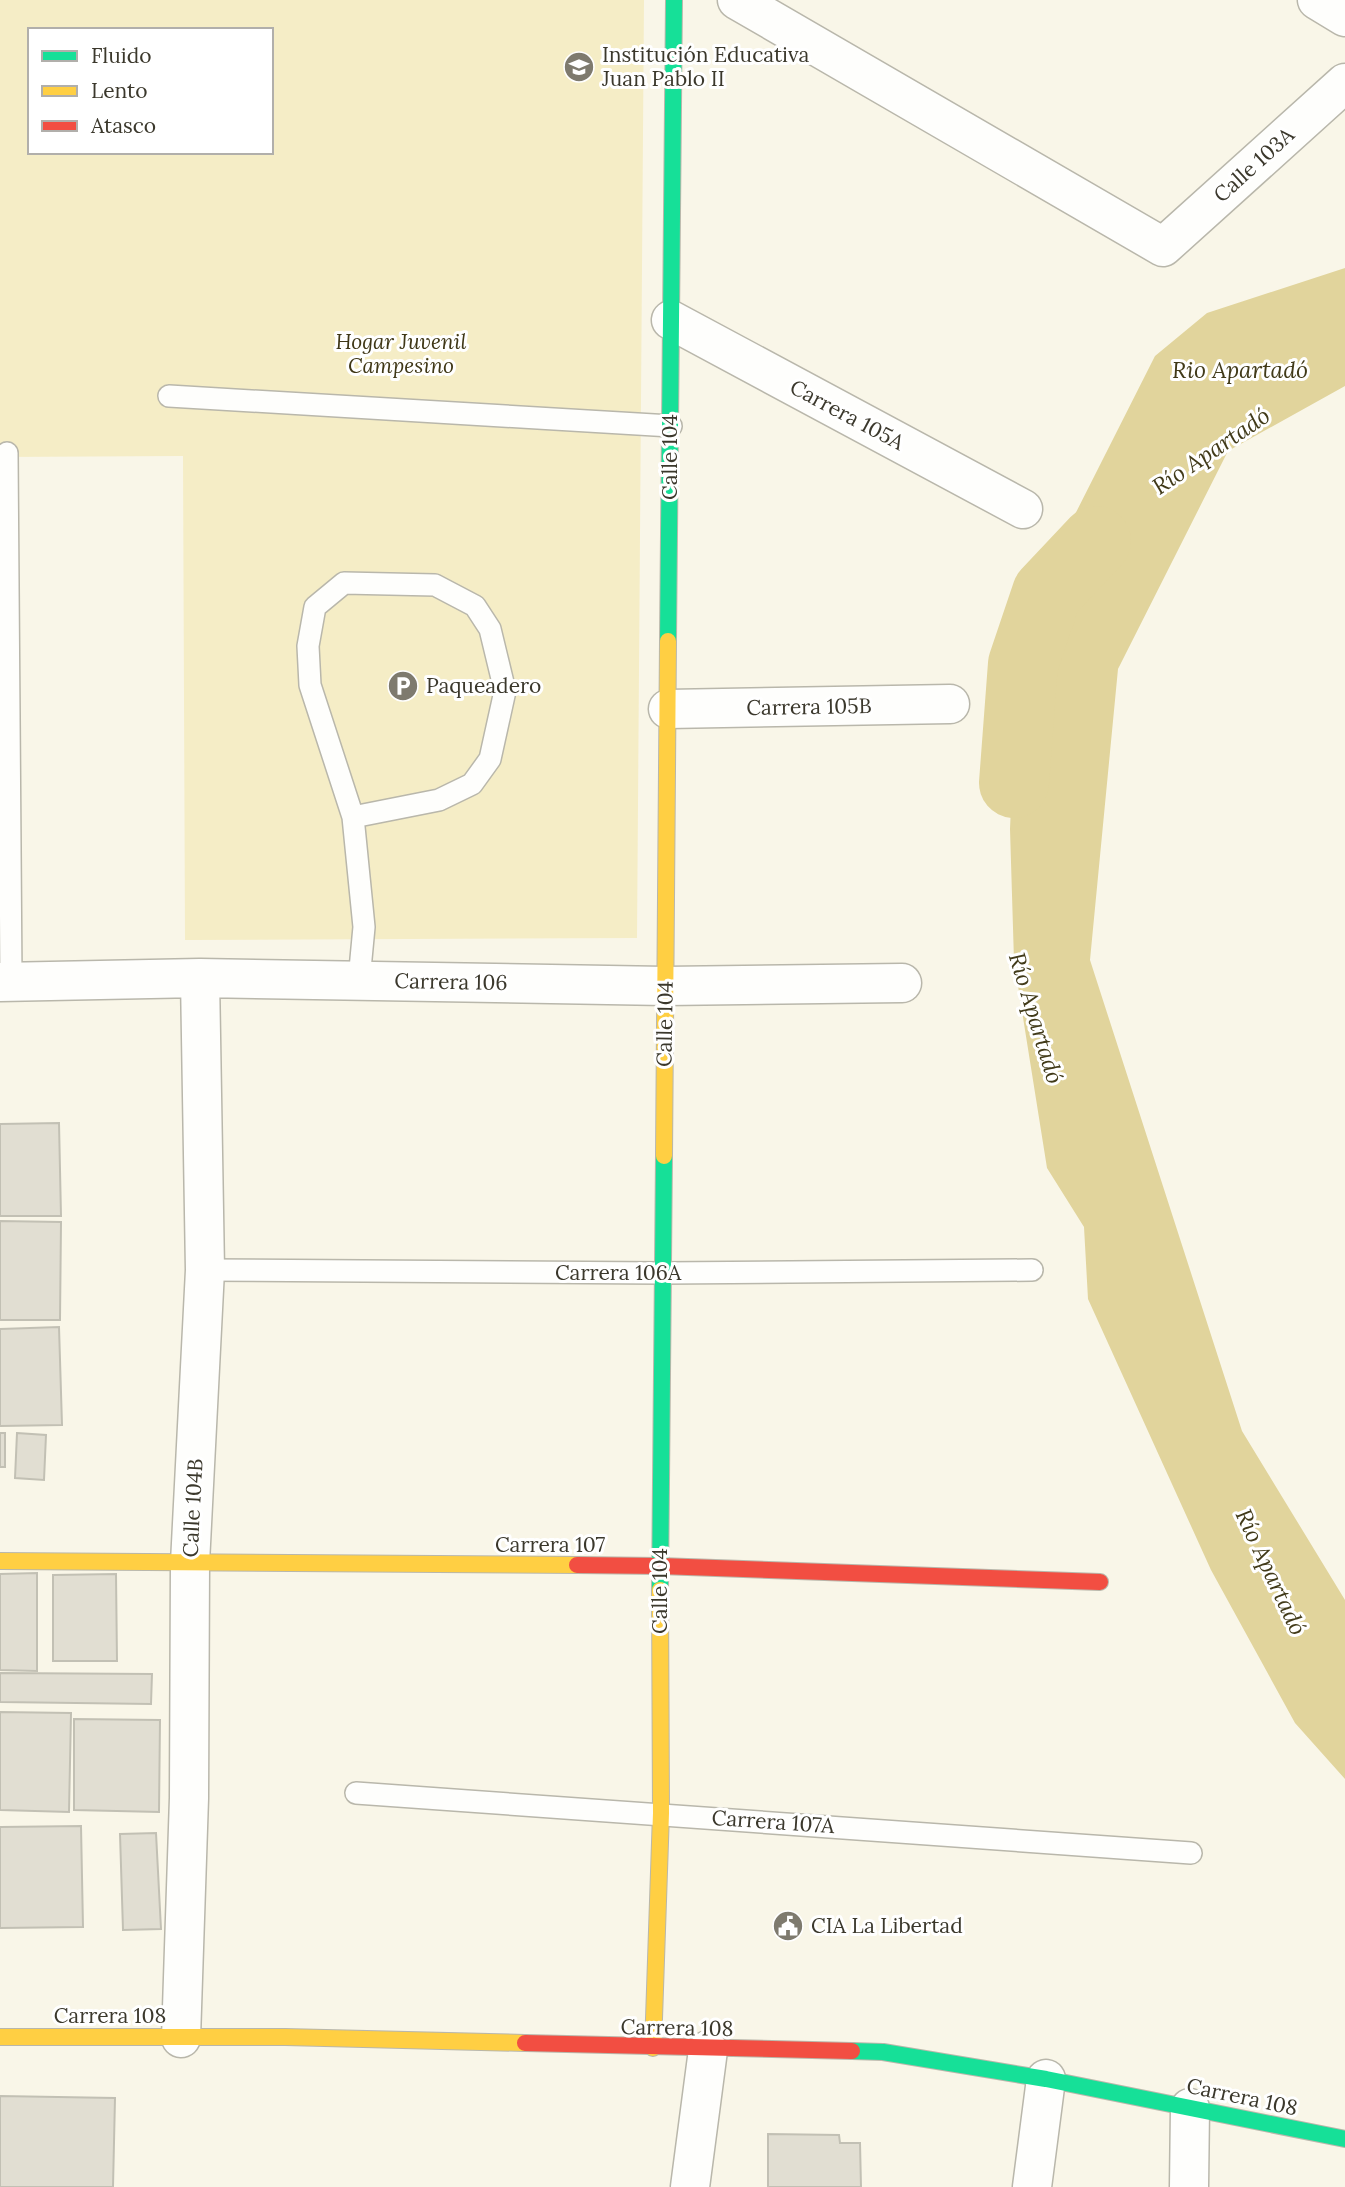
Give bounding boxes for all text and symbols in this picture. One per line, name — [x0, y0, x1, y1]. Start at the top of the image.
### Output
legend — [28, 28, 273, 154]
place label: Institución Educativa Juan Pablo II — [601, 41, 809, 92]
text: Fluido — [91, 42, 152, 69]
school or university icon: Institución Educativa Juan Pablo II — [562, 50, 596, 84]
text: Lento — [91, 77, 148, 104]
text: Atasco — [90, 112, 156, 139]
street label: Calle 103A — [1208, 121, 1300, 208]
park label: Hogar Juvenil Campesino — [335, 328, 467, 379]
water label: Rio Apartadó — [1172, 355, 1308, 384]
street label: Carrera 105A — [785, 373, 910, 456]
water label: Río Apartadó — [1146, 401, 1275, 501]
street label: Calle 104 — [656, 414, 683, 500]
parking icon: Paqueadero — [386, 669, 420, 703]
place label: Paqueadero — [426, 672, 541, 699]
street label: Carrera 105B — [746, 692, 872, 721]
water label: Río Apartadó — [1003, 949, 1070, 1087]
street label: Carrera 106 — [394, 967, 508, 996]
street label: Calle 104 — [650, 981, 679, 1067]
street label: Carrera 106A — [555, 1259, 682, 1286]
street label: Calle 104B — [176, 1458, 209, 1558]
water label: Río Apartadó — [1230, 1504, 1313, 1639]
street label: Carrera 107 — [495, 1531, 605, 1558]
street label: Calle 104 — [646, 1548, 673, 1634]
street label: Carrera 107A — [711, 1804, 836, 1839]
public building icon: CIA La Libertad — [771, 1909, 805, 1943]
place label: CIA La Libertad — [811, 1912, 963, 1939]
street label: Carrera 108 — [54, 2002, 166, 2029]
street label: Carrera 108 — [620, 2013, 734, 2042]
street label: Carrera 108 — [1184, 2072, 1300, 2121]

